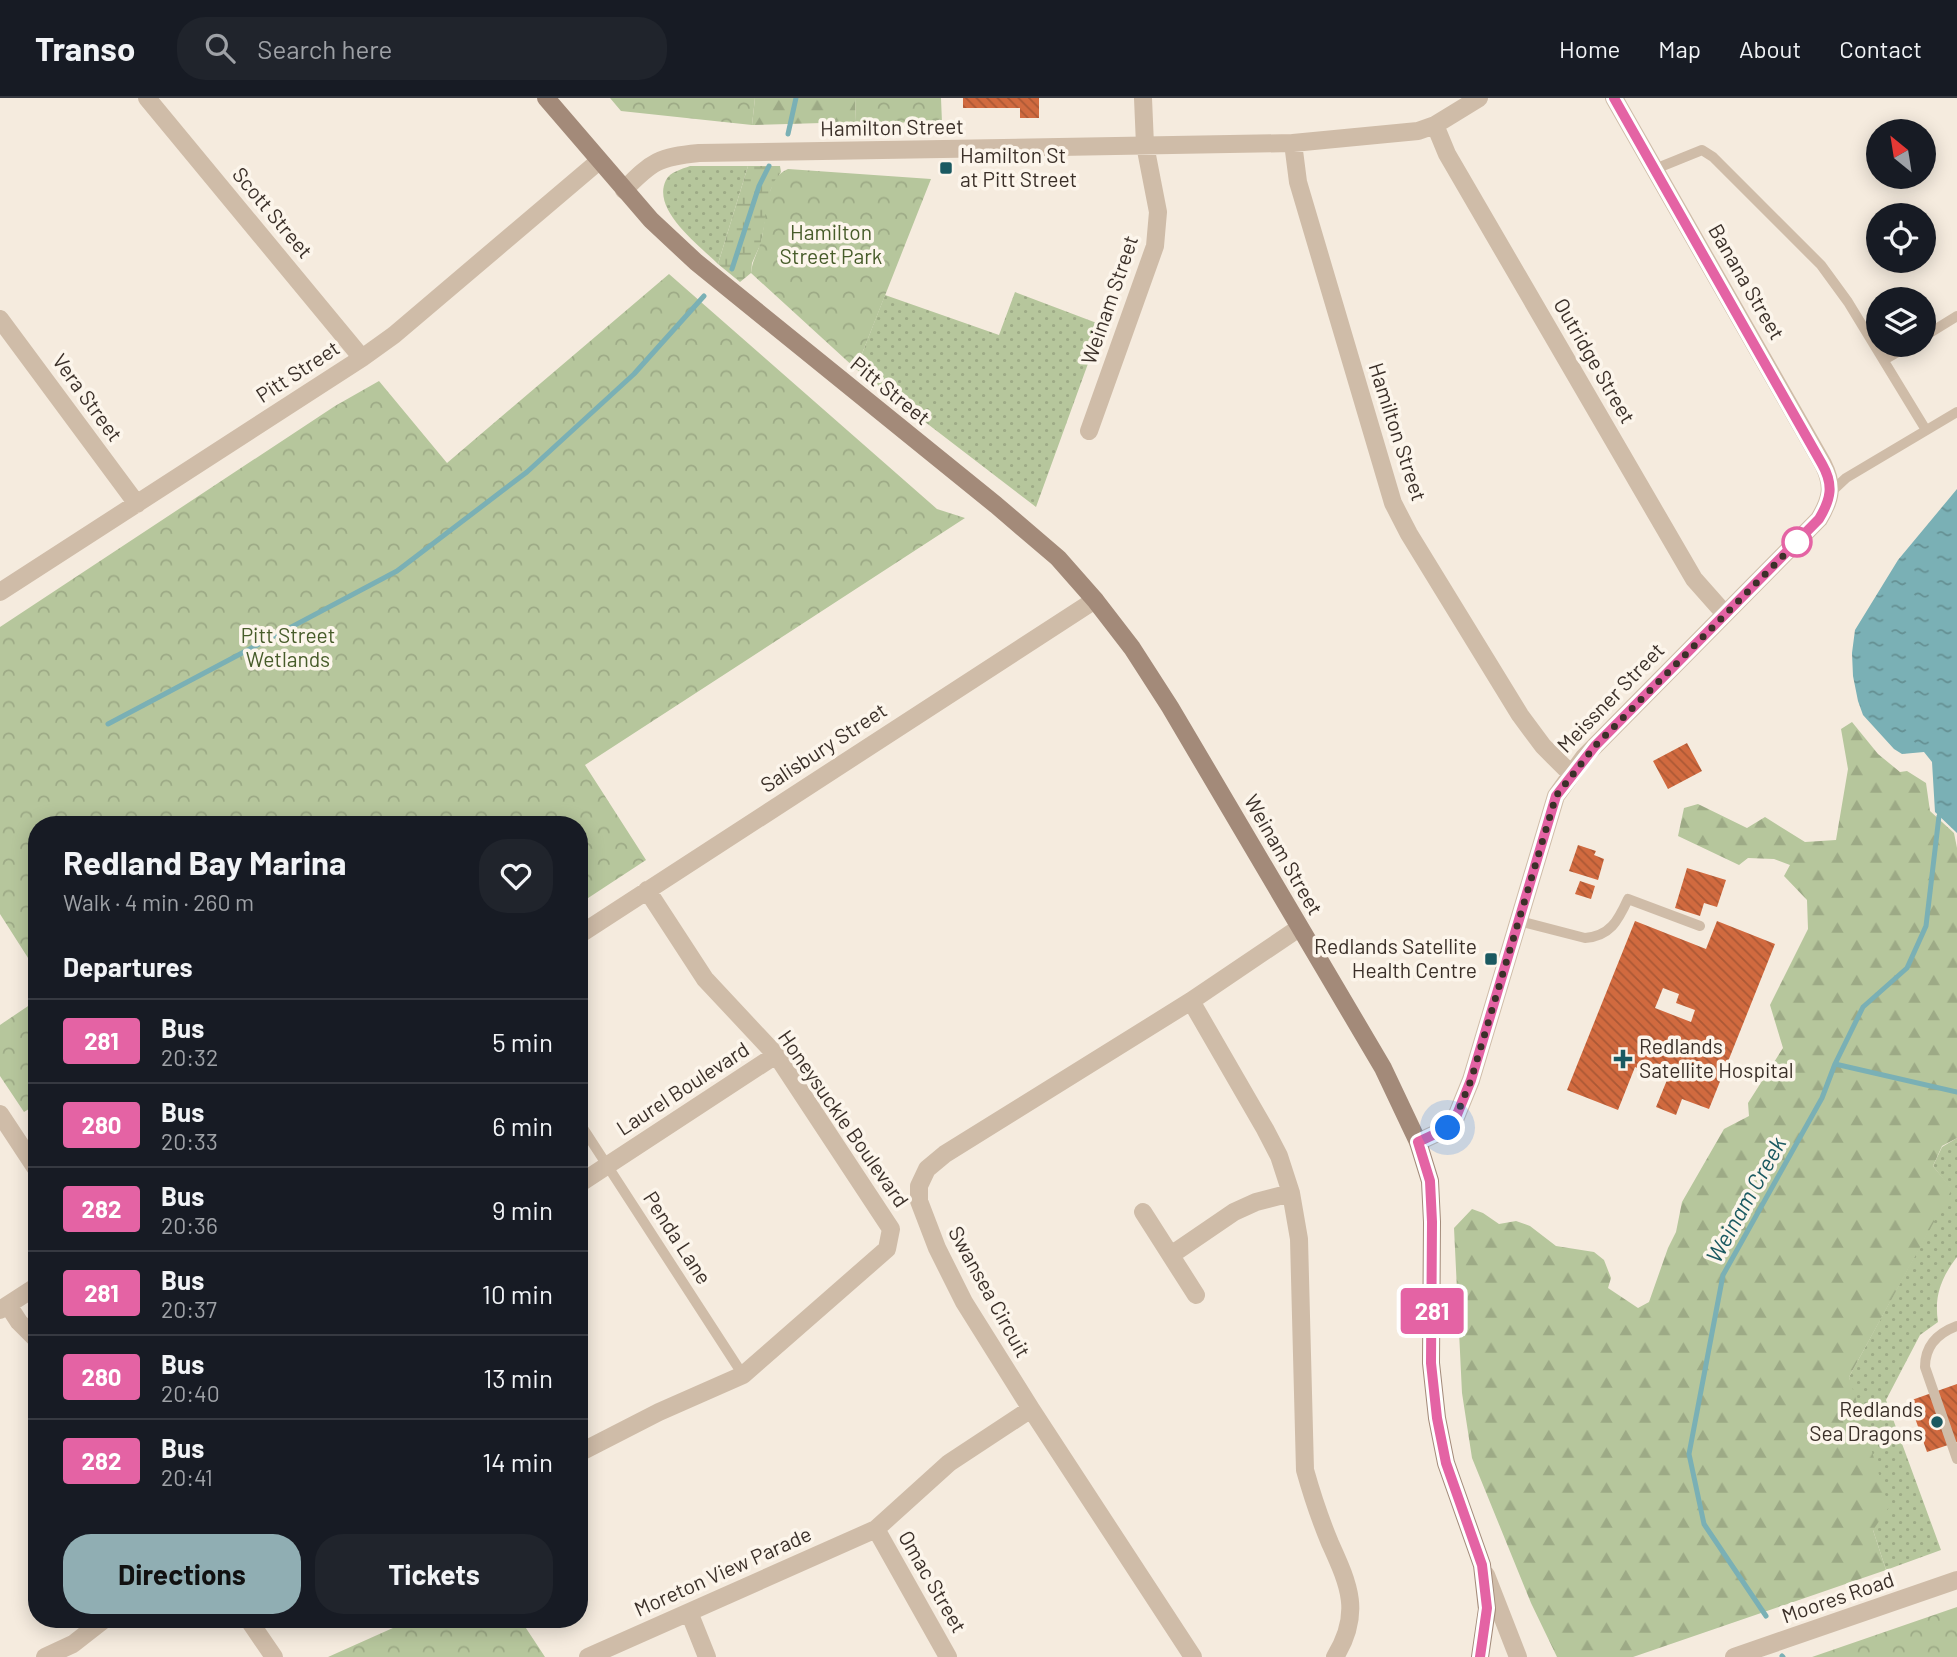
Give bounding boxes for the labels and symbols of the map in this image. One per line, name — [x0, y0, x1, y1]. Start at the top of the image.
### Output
street label: Hamilton Street — [820, 113, 964, 140]
north arrow — [1866, 119, 1936, 189]
place label: Hamilton St at Pitt Street — [960, 142, 1077, 191]
marker: Hamilton St at Pitt Street — [938, 160, 954, 176]
street label: Scott Street — [228, 161, 318, 263]
park label: Hamilton Street Park — [780, 219, 882, 268]
street label: Banana Street — [1704, 219, 1790, 344]
street label: Weinam Street — [1075, 232, 1142, 367]
street label: Outridge Street — [1549, 293, 1641, 427]
street label: Pitt Street — [251, 334, 344, 407]
street label: Vera Street — [48, 348, 128, 446]
street label: Pitt Street — [846, 350, 936, 429]
street label: Hamilton Street — [1364, 359, 1433, 504]
unlabelled marker — [1782, 527, 1812, 557]
park label: Pitt Street Wetlands — [241, 622, 335, 671]
street label: Meissner Street — [1551, 637, 1669, 757]
street label: Salisbury Street — [755, 697, 891, 797]
street label: Weinam Street — [1240, 790, 1329, 919]
place label: Redlands Satellite Health Centre — [1314, 933, 1477, 982]
marker: Redlands Satellite Health Centre — [1483, 951, 1499, 967]
street label: Honeysuckle Boulevard — [774, 1025, 915, 1211]
place label: Redlands Satellite Hospital — [1639, 1033, 1794, 1082]
street label: Laurel Boulevard — [611, 1036, 753, 1140]
marker: Redlands Satellite Hospital — [1613, 1049, 1633, 1069]
your location — [1430, 1110, 1465, 1145]
water label: Weinam Creek — [1699, 1132, 1791, 1267]
street label: Penda Lane — [639, 1186, 718, 1288]
street label: Swansea Circuit — [944, 1221, 1037, 1361]
line badge: 281 — [1392, 1288, 1472, 1334]
place label: Redlands Sea Dragons — [1809, 1396, 1923, 1445]
marker: Redlands Sea Dragons — [1929, 1414, 1945, 1430]
street label: Moreton View Parade — [630, 1520, 815, 1621]
street label: Omac Street — [894, 1526, 973, 1637]
street label: Moores Road — [1778, 1566, 1897, 1627]

